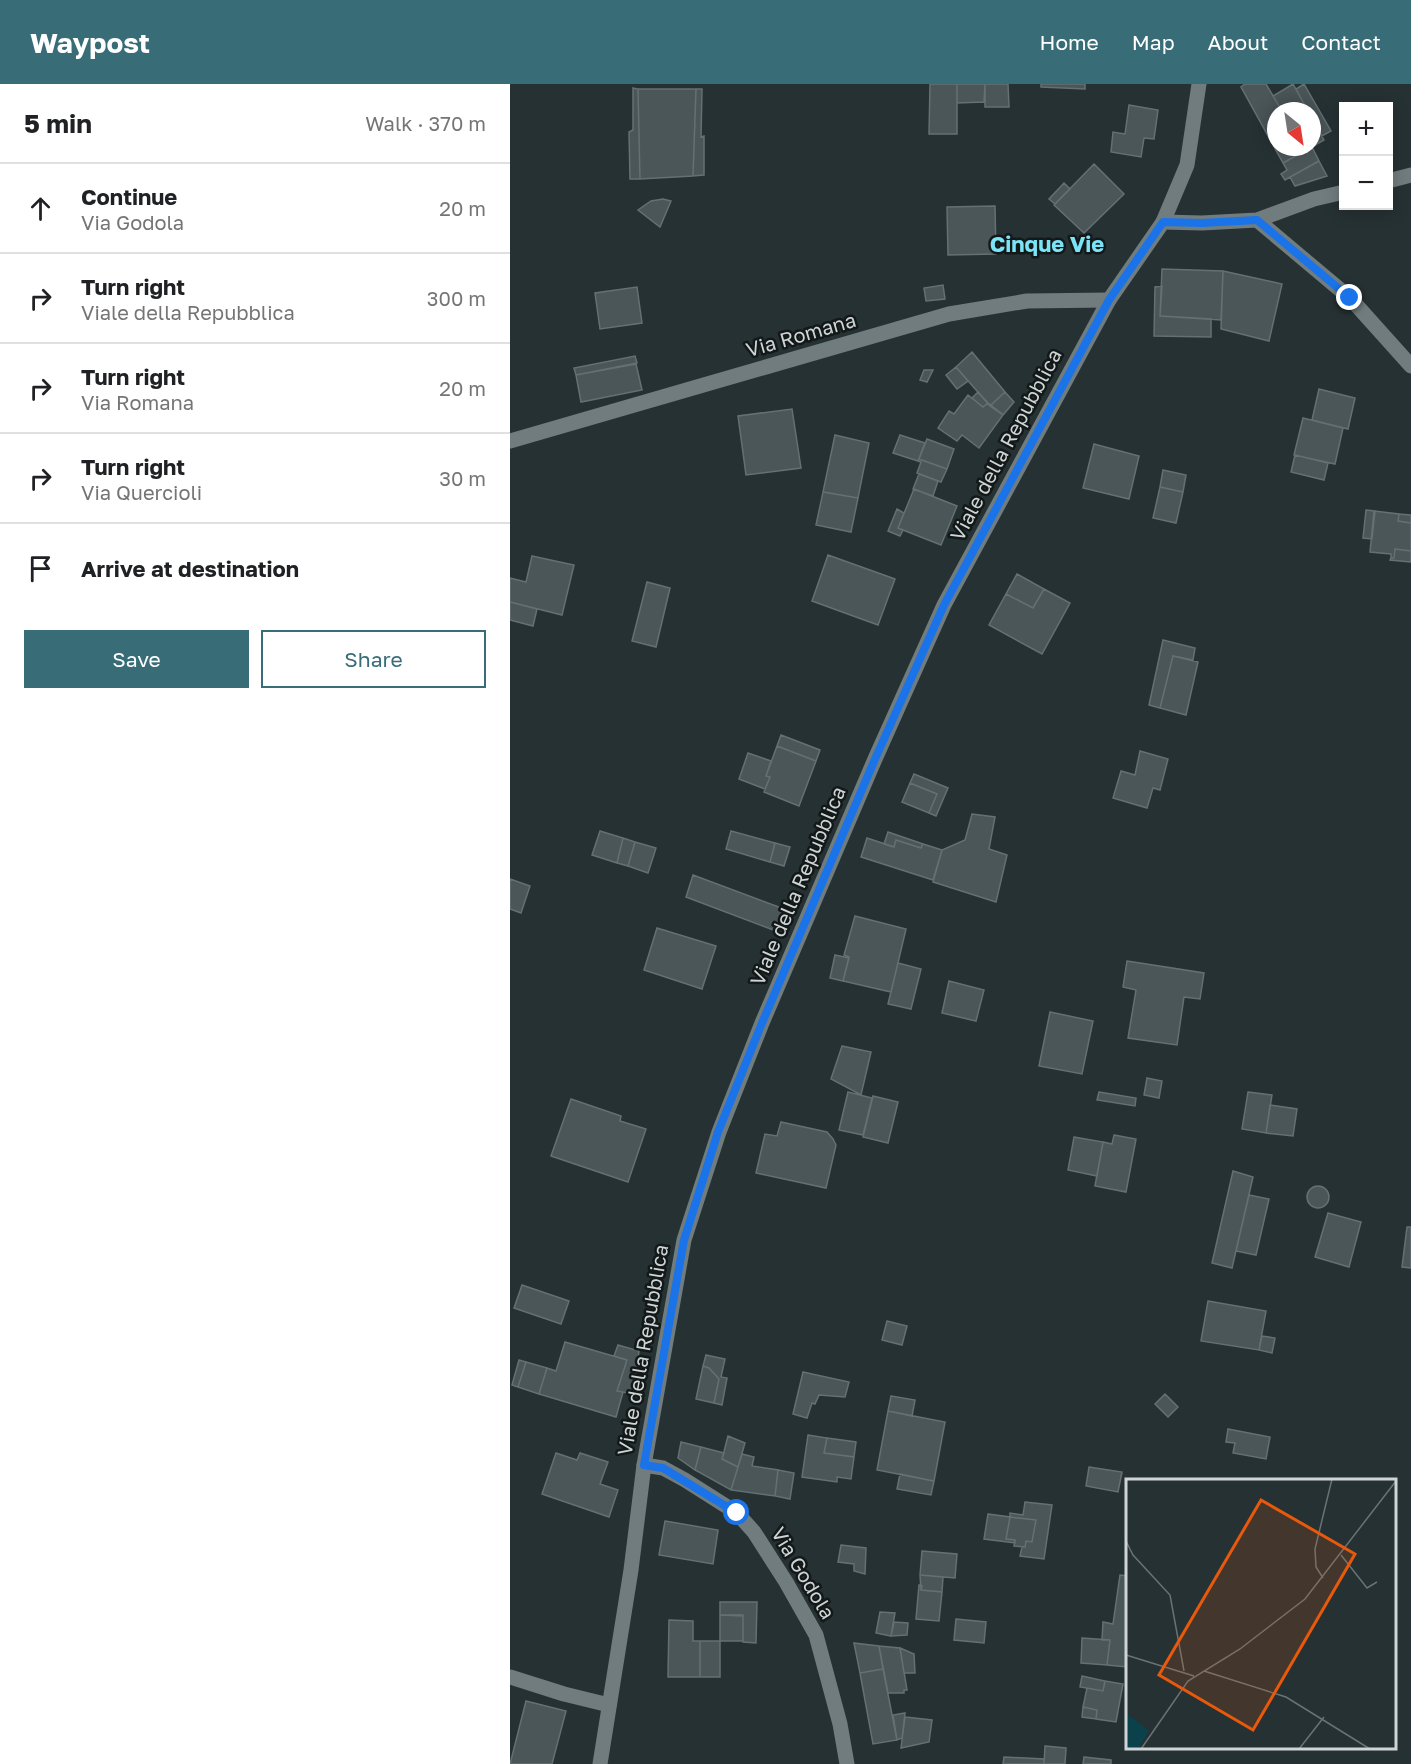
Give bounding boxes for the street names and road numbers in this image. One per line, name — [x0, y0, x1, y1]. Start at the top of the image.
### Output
street label: Via Romana — [743, 307, 858, 361]
street label: Viale della Repubblica — [944, 344, 1066, 545]
street label: Viale della Repubblica — [744, 783, 850, 989]
street label: Viale della Repubblica — [612, 1242, 672, 1457]
street label: Via Godola — [767, 1522, 841, 1623]

